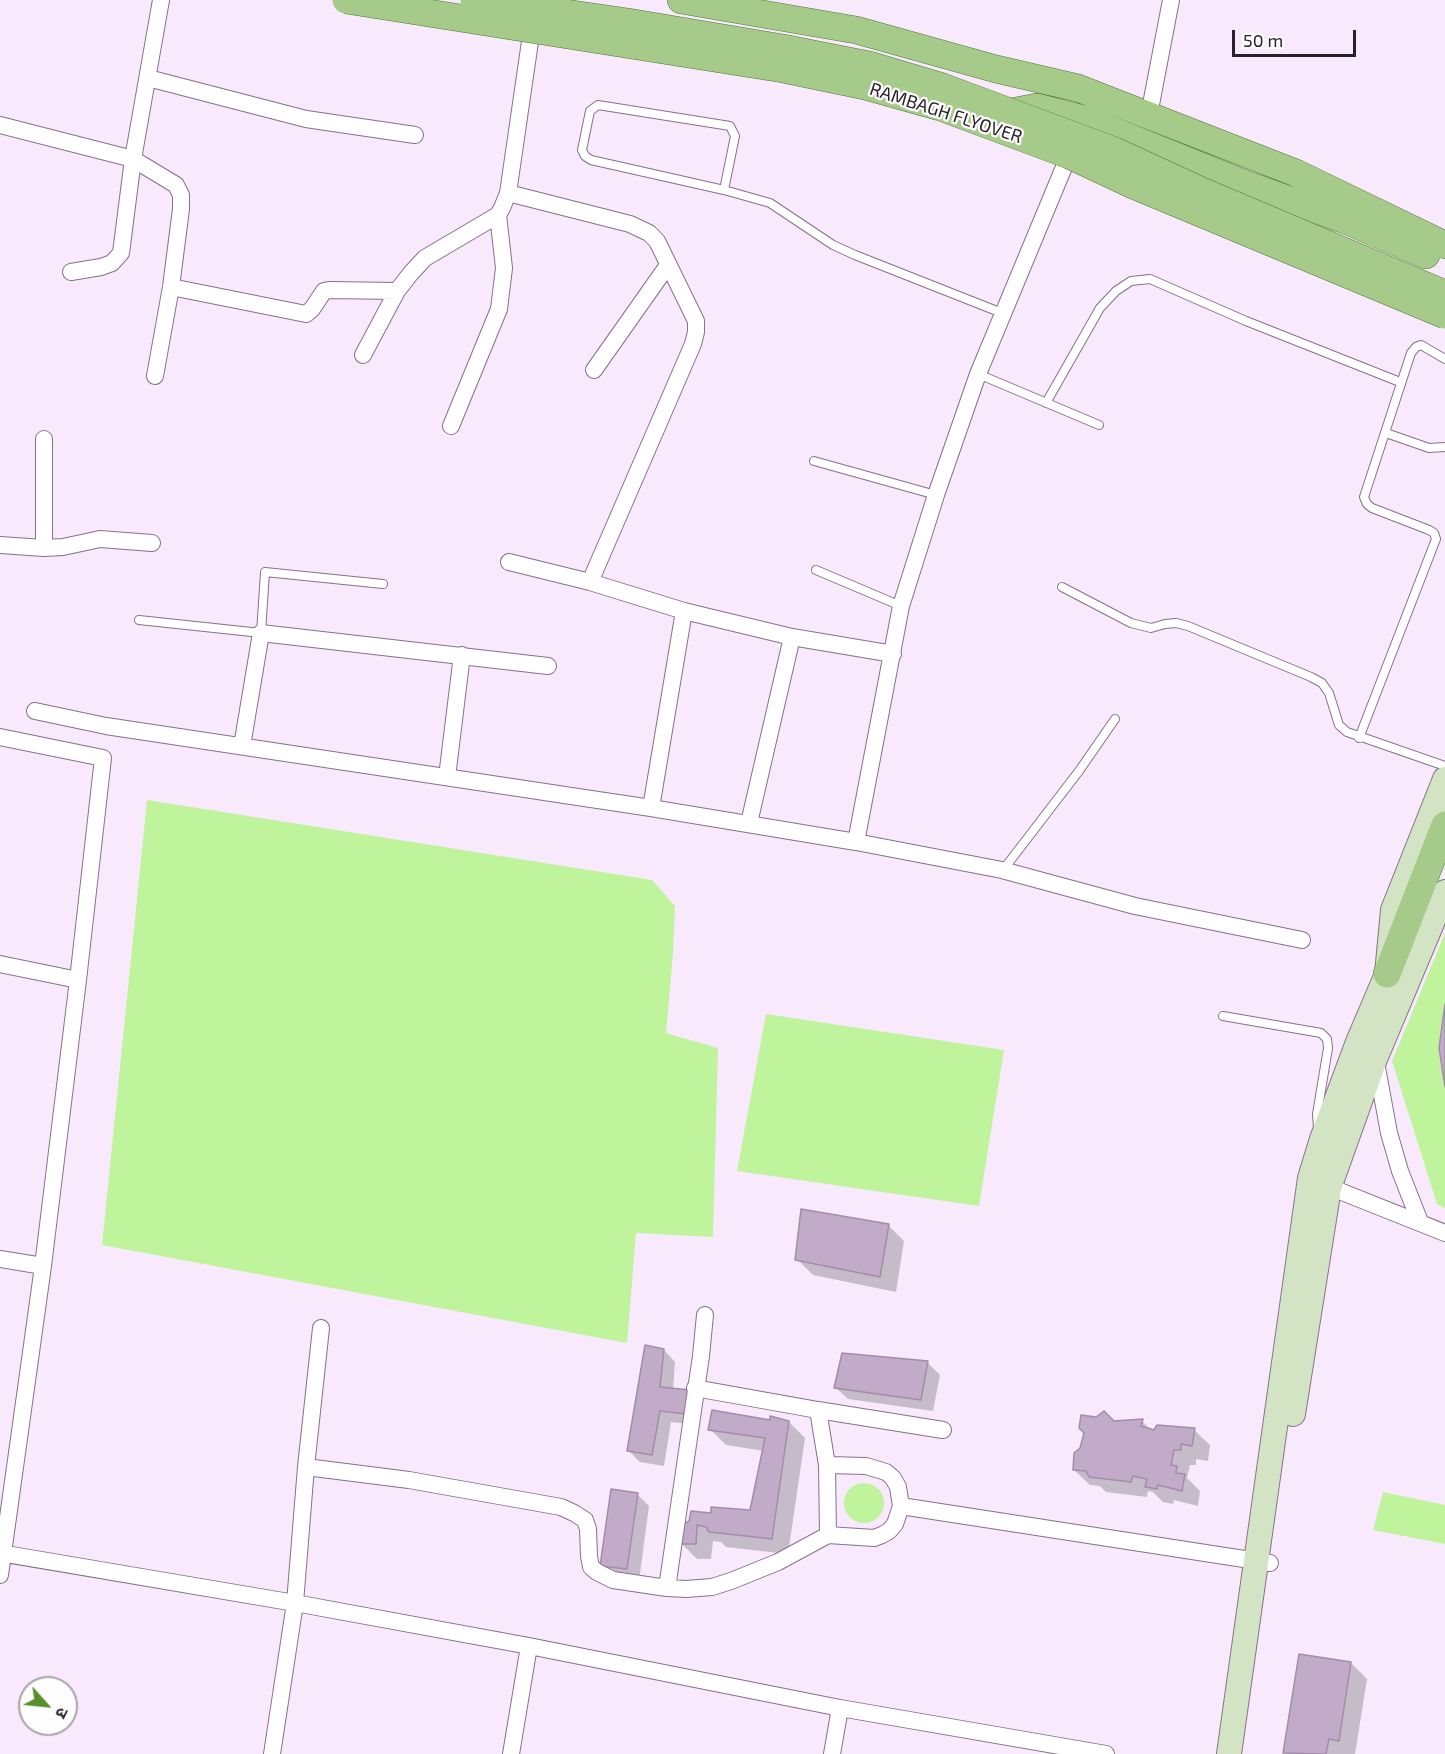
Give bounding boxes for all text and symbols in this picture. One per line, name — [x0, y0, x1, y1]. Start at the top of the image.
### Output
scale bar — [1235, 18, 1360, 56]
text: 50 m — [1243, 29, 1283, 51]
street label: RAMBAGH FLYOVER — [867, 78, 1025, 148]
north arrow — [18, 1676, 78, 1736]
text: उ — [52, 1705, 73, 1722]

